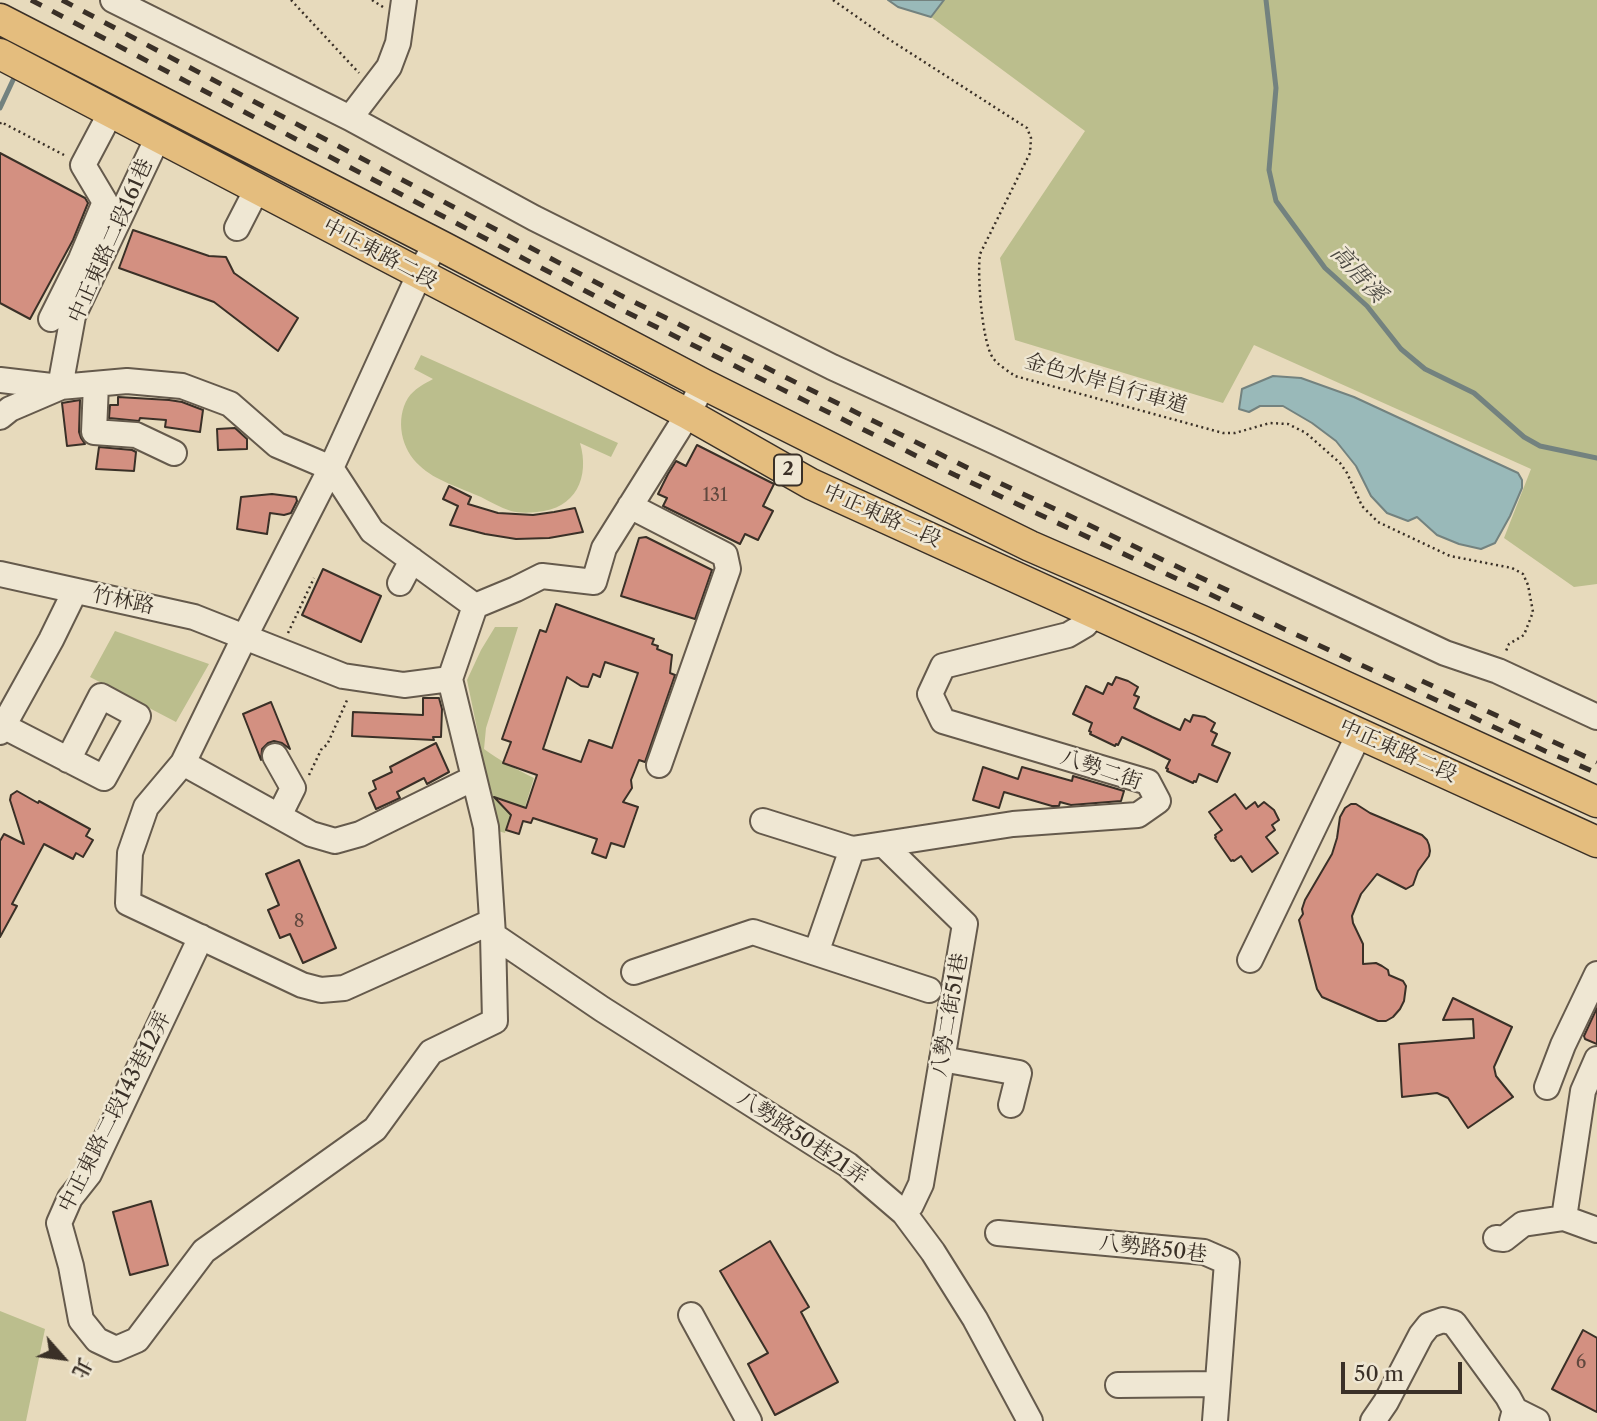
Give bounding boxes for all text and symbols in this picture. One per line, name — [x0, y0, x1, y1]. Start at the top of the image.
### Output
street label: 中正東路二段161巷 — [64, 155, 158, 327]
street label: 中正東路二段 — [318, 213, 442, 295]
water label: 高厝溪 — [1324, 239, 1392, 309]
street label: 金色水岸自行車道 — [1022, 349, 1190, 419]
road number: 2 — [774, 454, 802, 485]
street label: 中正東路二段 — [819, 479, 945, 553]
house number: 131 — [702, 485, 728, 507]
street label: 竹林路 — [90, 582, 156, 620]
street label: 中正東路二段 — [1335, 714, 1461, 788]
street label: 八勢二街 — [1057, 744, 1145, 796]
house number: 8 — [294, 911, 304, 933]
street label: 八勢二街51巷 — [927, 951, 973, 1079]
street label: 中正東路二段143巷12弄 — [54, 1008, 176, 1216]
street label: 八勢路50巷21弄 — [733, 1085, 871, 1191]
street label: 八勢路50巷 — [1098, 1230, 1208, 1268]
north arrow — [28, 1323, 98, 1393]
scale bar — [1345, 1348, 1466, 1392]
house number: 6 — [1576, 1352, 1586, 1374]
text: 北 — [67, 1354, 97, 1382]
text: 50 m — [1354, 1361, 1404, 1386]

